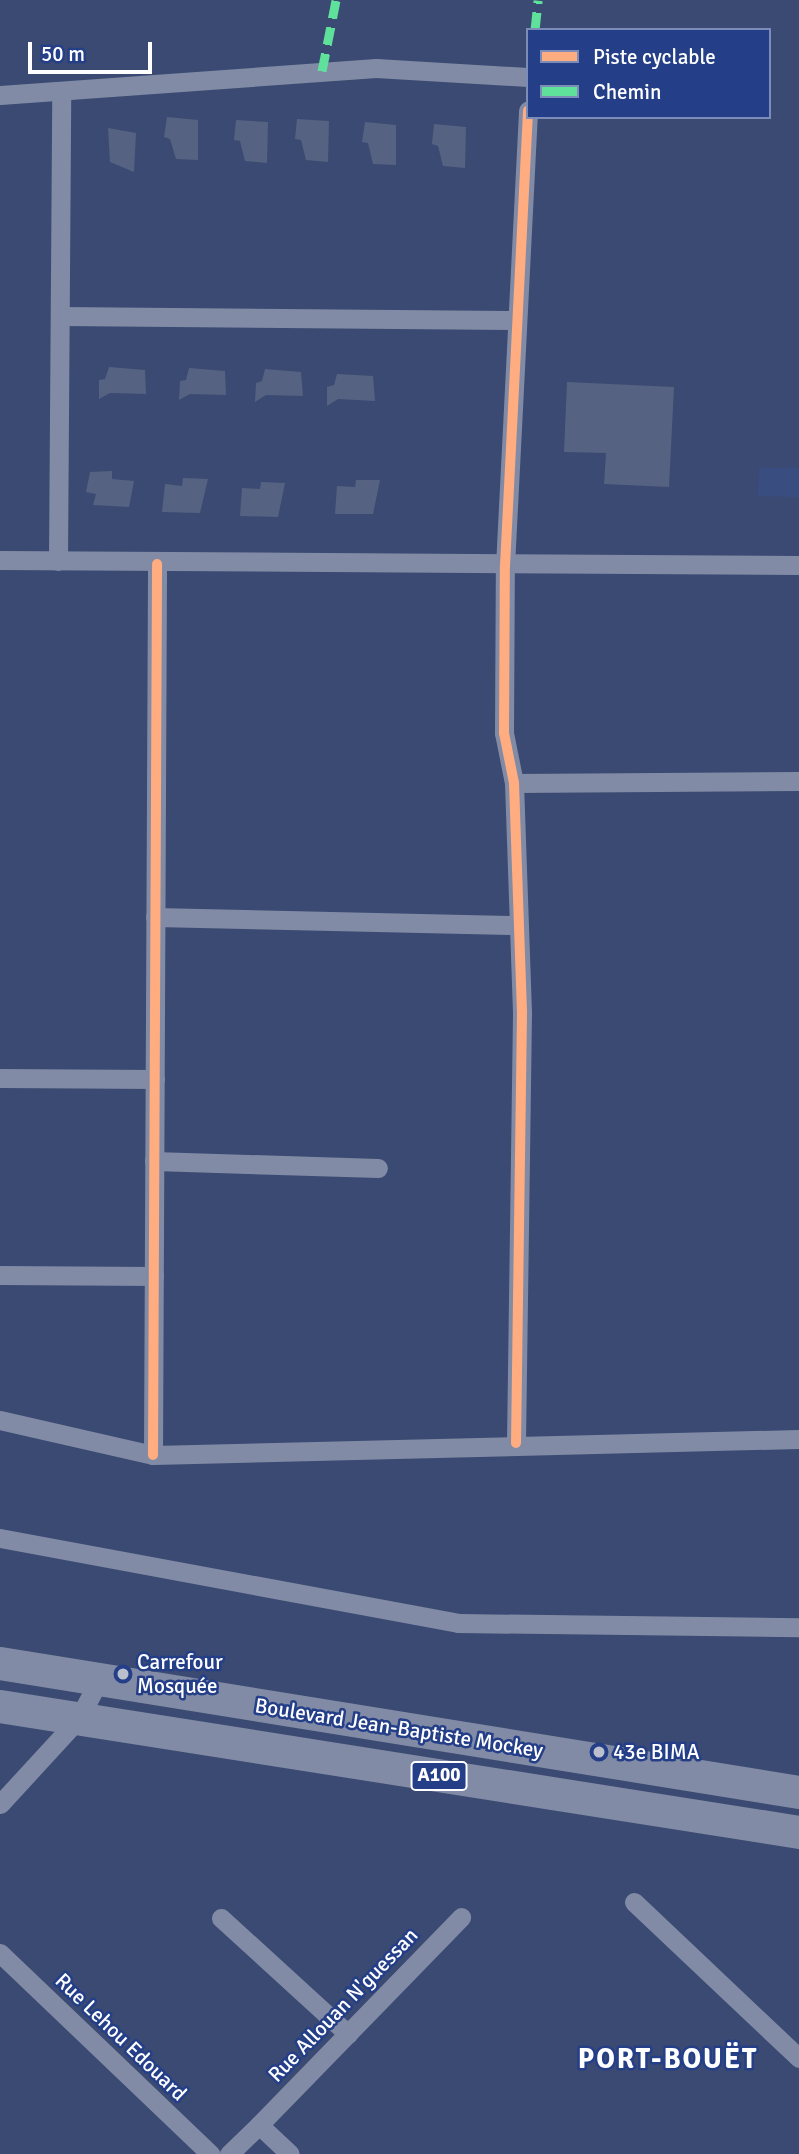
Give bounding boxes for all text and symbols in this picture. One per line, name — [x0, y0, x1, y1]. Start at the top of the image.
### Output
scale bar — [32, 28, 156, 72]
legend — [526, 28, 771, 119]
text: 50 m — [41, 41, 85, 67]
text: Piste cyclable — [593, 44, 716, 70]
text: Chemin — [593, 79, 662, 105]
place label: Carrefour Mosquée — [137, 1649, 223, 1699]
marker: Carrefour Mosquée — [115, 1666, 131, 1682]
street label: Boulevard Jean-Baptiste Mockey — [253, 1693, 545, 1763]
place label: 43e BIMA — [613, 1739, 699, 1765]
marker: 43e BIMA — [591, 1744, 607, 1760]
road number: A100 — [409, 1760, 469, 1792]
street label: Rue Allouan N'guessan — [263, 1923, 423, 2087]
street label: Rue Lehou Edouard — [50, 1968, 192, 2106]
district label: PORT-BOUËT — [579, 2042, 757, 2076]

